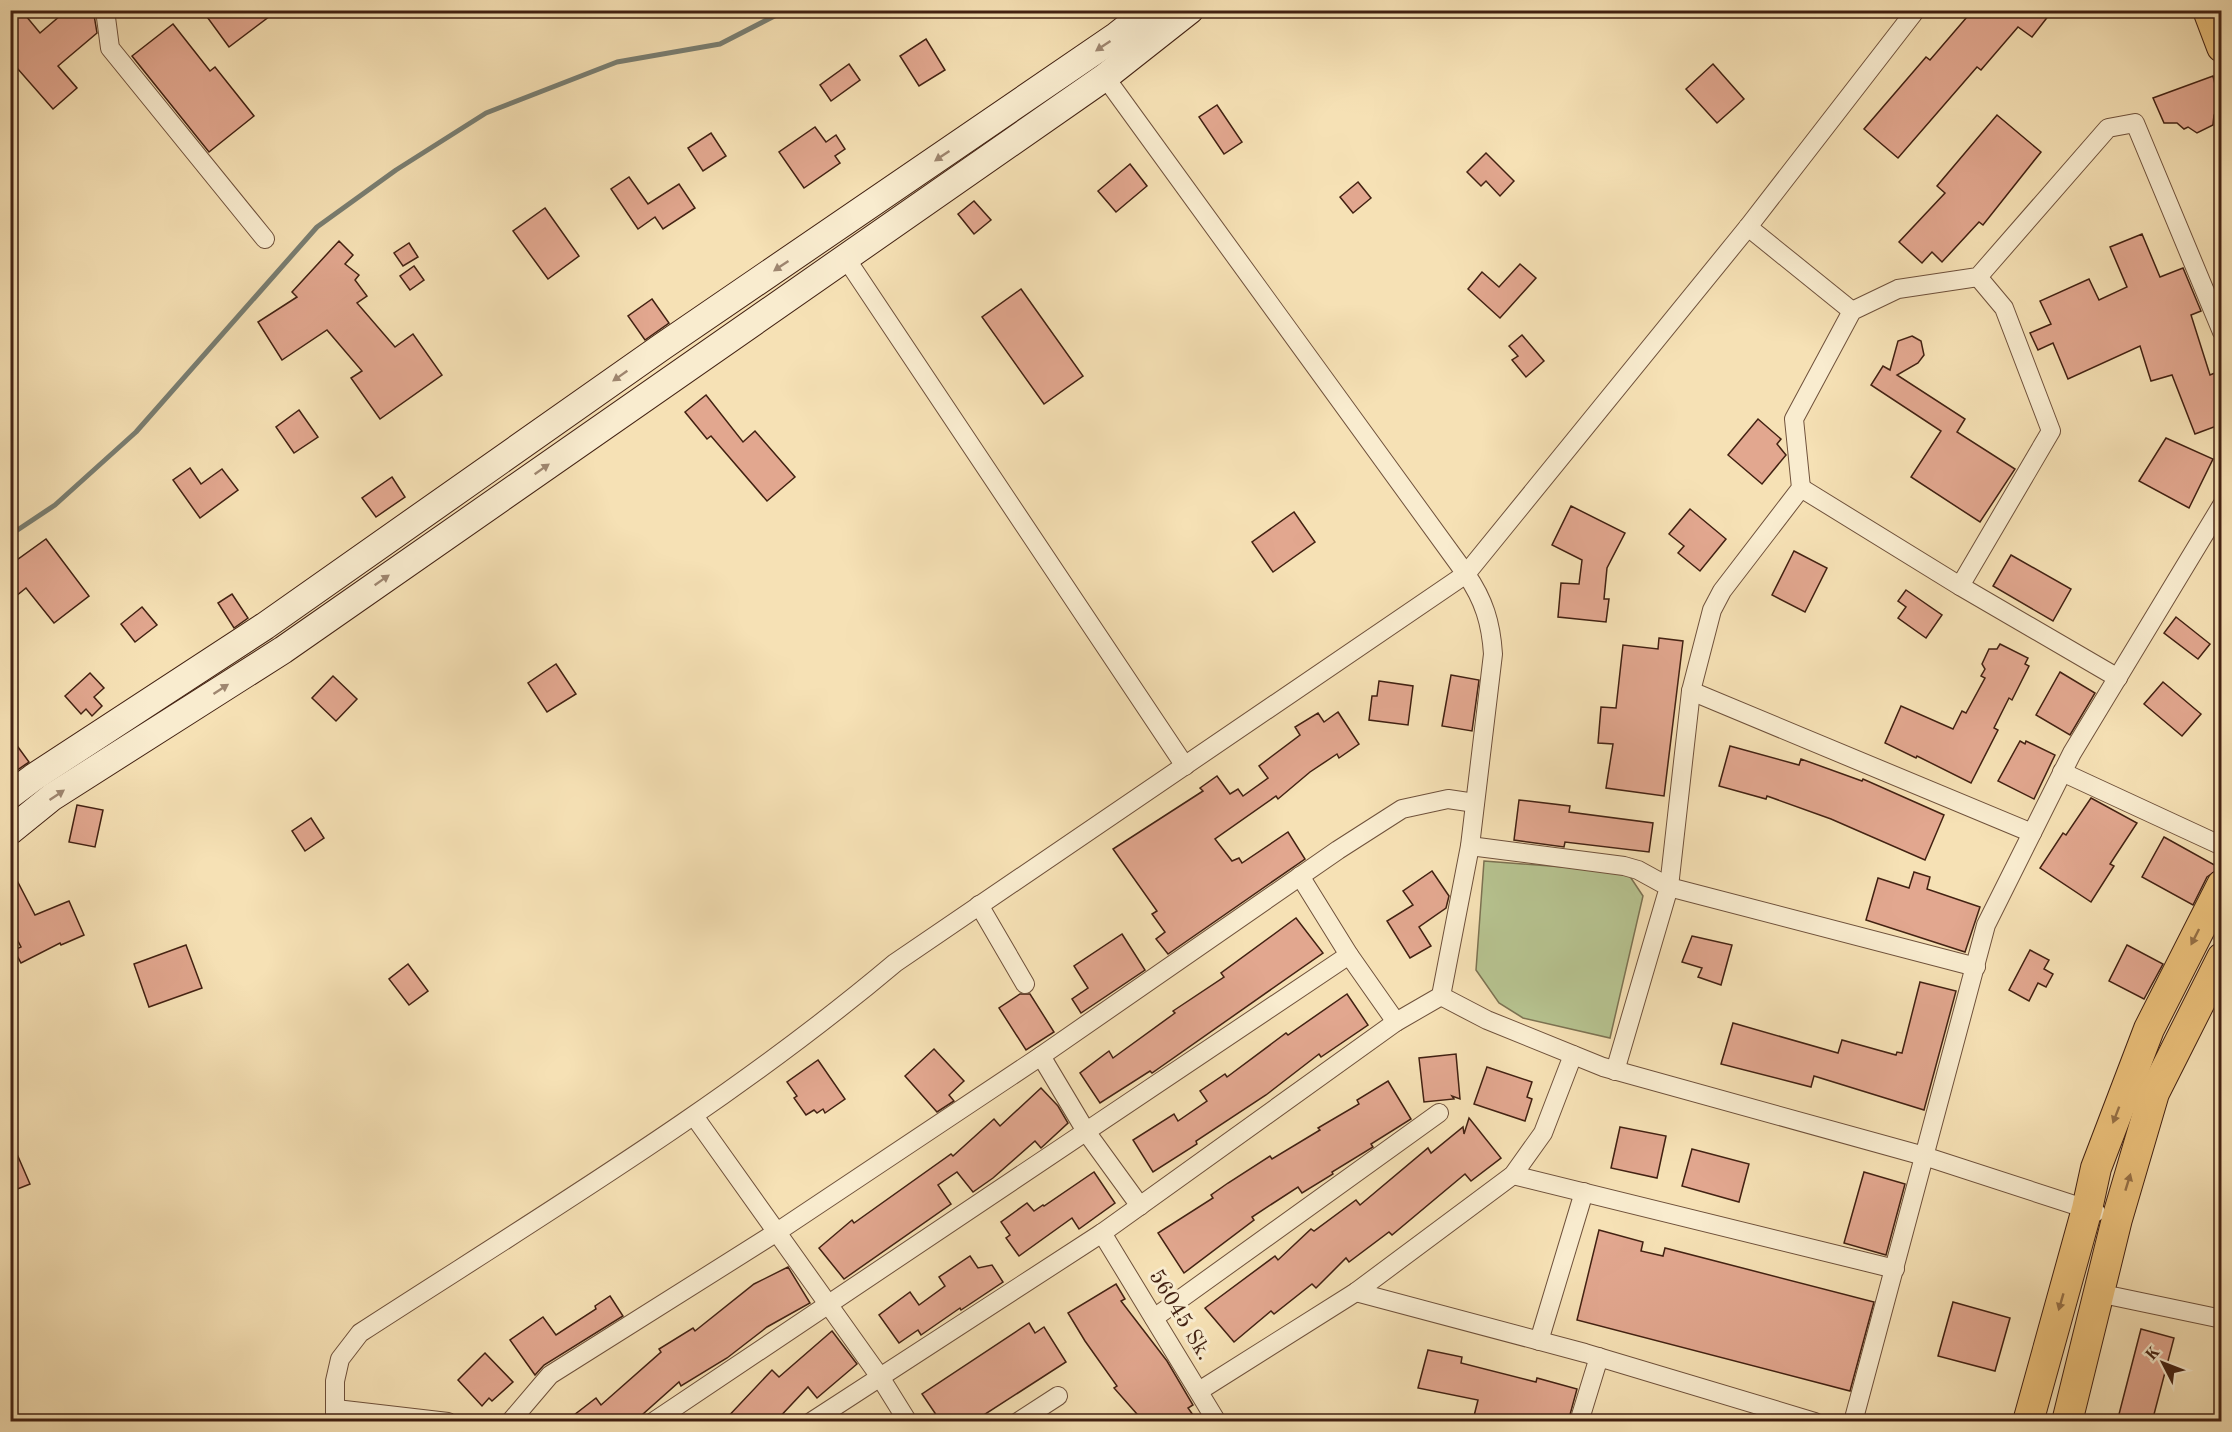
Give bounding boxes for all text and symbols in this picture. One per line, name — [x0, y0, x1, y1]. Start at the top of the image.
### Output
one-way arrow — [1095, 40, 1111, 51]
one-way arrow — [934, 150, 950, 161]
one-way arrow — [773, 260, 789, 271]
one-way arrow — [613, 370, 629, 382]
one-way arrow — [534, 464, 550, 475]
one-way arrow — [374, 574, 390, 586]
one-way arrow — [213, 684, 229, 695]
one-way arrow — [48, 789, 65, 800]
one-way arrow — [2190, 929, 2200, 946]
one-way arrow — [2111, 1107, 2121, 1125]
one-way arrow — [2124, 1173, 2133, 1191]
street label: 56045 Sk. — [1145, 1266, 1215, 1364]
one-way arrow — [2056, 1293, 2065, 1311]
north arrow — [2133, 1333, 2193, 1393]
text: K — [2143, 1344, 2163, 1364]

